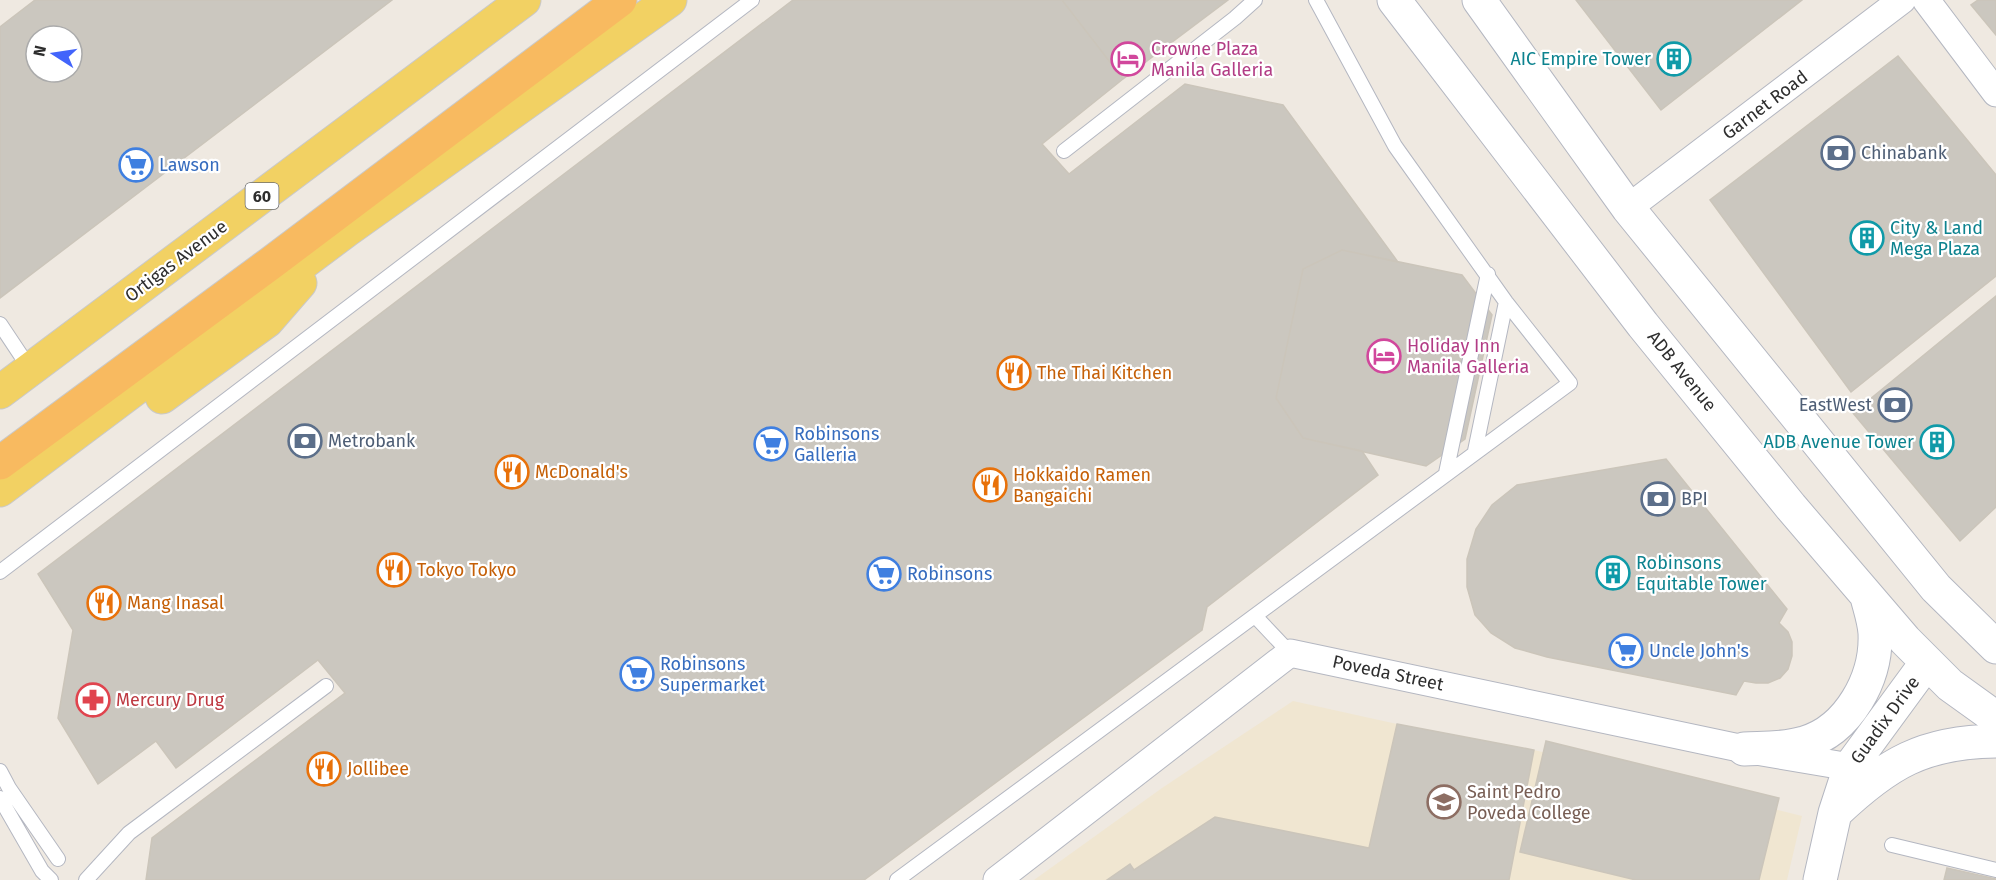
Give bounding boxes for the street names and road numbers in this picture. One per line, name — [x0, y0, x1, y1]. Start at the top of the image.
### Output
street label: Garnet Road — [1718, 66, 1812, 144]
road number: 60 — [246, 183, 278, 209]
street label: Ortigas Avenue — [120, 215, 232, 307]
street label: ADB Avenue — [1643, 326, 1721, 416]
street label: Poveda Street — [1330, 650, 1446, 696]
street label: Guadix Drive — [1846, 672, 1924, 768]

